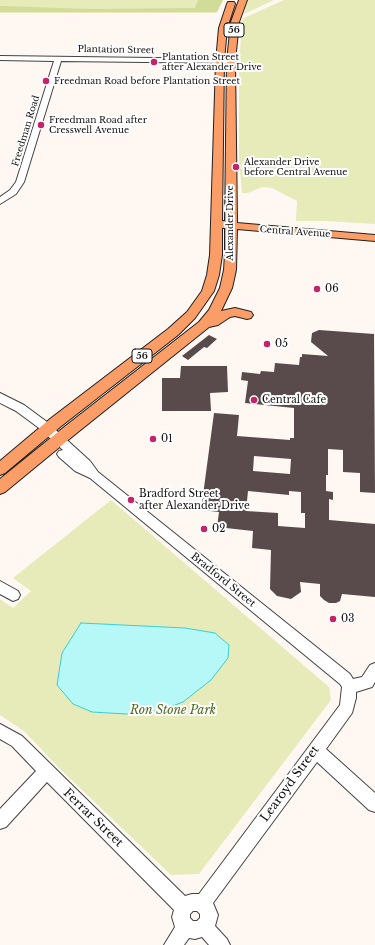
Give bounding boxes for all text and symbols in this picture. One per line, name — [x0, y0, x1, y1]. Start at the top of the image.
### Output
road number: 56 — [224, 23, 244, 37]
street label: Plantation Street — [77, 44, 155, 56]
place label: Plantation Street after Alexander Drive — [162, 52, 262, 73]
marker: Plantation Street after Alexander Drive — [149, 57, 159, 67]
marker: Freedman Road before Plantation Street — [41, 76, 51, 86]
place label: Freedman Road before Plantation Street — [54, 76, 240, 86]
street label: Freedman Road — [10, 94, 42, 168]
place label: Freedman Road after Cresswell Avenue — [49, 115, 147, 136]
marker: Freedman Road after Cresswell Avenue — [36, 120, 46, 130]
place label: Alexander Drive before Central Avenue — [244, 157, 347, 178]
marker: Alexander Drive before Central Avenue — [231, 162, 241, 172]
street label: Alexander Drive — [225, 185, 235, 261]
street label: Central Avenue — [259, 224, 331, 240]
place label: 06 — [325, 283, 339, 295]
marker: 06 — [312, 284, 322, 294]
place label: 05 — [275, 338, 288, 350]
marker: 05 — [262, 339, 272, 349]
road number: 56 — [132, 349, 152, 363]
place label: Central Cafe — [262, 394, 326, 406]
marker: Central Cafe — [249, 395, 259, 405]
place label: 01 — [161, 433, 173, 445]
marker: 01 — [148, 434, 158, 444]
place label: Bradford Street after Alexander Drive — [139, 488, 250, 512]
marker: Bradford Street after Alexander Drive — [126, 495, 136, 505]
place label: 02 — [212, 523, 225, 535]
marker: 02 — [199, 524, 209, 534]
street label: Bradford Street — [188, 550, 258, 610]
place label: 03 — [341, 613, 354, 625]
marker: 03 — [328, 614, 338, 624]
park label: Ron Stone Park — [130, 704, 216, 718]
street label: Learoyd Street — [258, 743, 322, 825]
street label: Ferrar Street — [60, 786, 126, 850]

